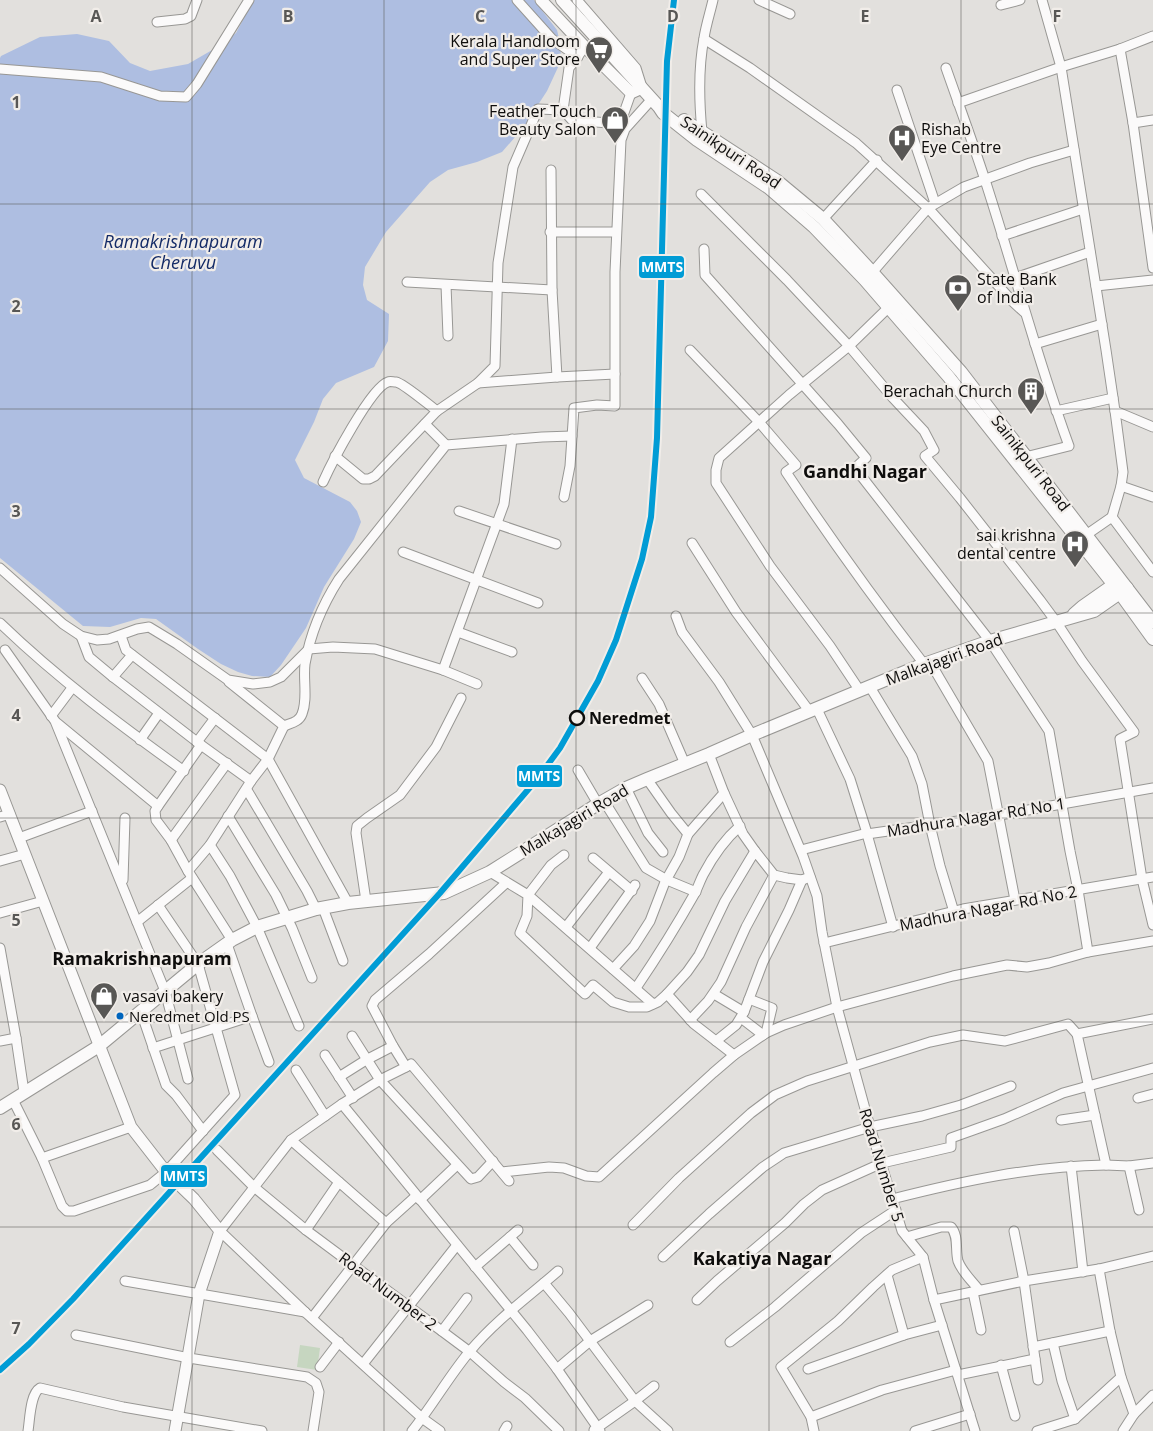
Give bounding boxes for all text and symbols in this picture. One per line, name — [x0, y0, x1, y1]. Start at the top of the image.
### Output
text: A — [90, 5, 102, 27]
text: B — [283, 5, 293, 27]
text: C — [475, 5, 485, 27]
text: D — [667, 5, 679, 27]
text: E — [861, 5, 870, 27]
text: F — [1053, 5, 1061, 27]
place label: Kerala Handloom and Super Store — [450, 30, 580, 70]
supermarket icon: Kerala Handloom and Super Store — [584, 35, 614, 74]
text: 1 — [11, 91, 21, 113]
place label: Feather Touch Beauty Salon — [489, 100, 596, 140]
shop icon: Feather Touch Beauty Salon — [600, 105, 630, 144]
street label: Sainikpuri Road — [677, 110, 785, 194]
place label: Rishab Eye Centre — [921, 118, 1001, 158]
hospital icon: Rishab Eye Centre — [887, 123, 917, 162]
water label: Ramakrishnapuram Cheruvu — [103, 229, 263, 274]
line badge: MMTS — [638, 255, 685, 279]
text: MMTS — [641, 257, 683, 276]
place label: State Bank of India — [977, 268, 1057, 308]
bank icon: State Bank of India — [943, 273, 973, 312]
text: 2 — [11, 295, 21, 317]
building icon: Berachah Church — [1016, 376, 1046, 415]
place label: Berachah Church — [883, 380, 1012, 402]
street label: Sainikpuri Road — [986, 410, 1076, 516]
district label: Gandhi Nagar — [803, 459, 927, 483]
text: 3 — [11, 500, 21, 522]
place label: sai krishna dental centre — [957, 524, 1056, 564]
hospital icon: sai krishna dental centre — [1060, 529, 1090, 568]
street label: Malkajagiri Road — [882, 628, 1006, 690]
text: 4 — [11, 704, 21, 726]
place label: Neredmet — [589, 707, 670, 729]
marker: Neredmet — [569, 710, 585, 726]
line badge: MMTS — [516, 764, 563, 788]
text: MMTS — [518, 766, 560, 785]
street label: Malkajagiri Road — [516, 779, 632, 861]
street label: Madhura Nagar Rd No 1 — [885, 792, 1067, 842]
street label: Madhura Nagar Rd No 2 — [897, 880, 1079, 936]
text: 5 — [11, 909, 21, 931]
district label: Ramakrishnapuram — [52, 946, 232, 970]
shop icon: vasavi bakery — [89, 981, 119, 1020]
place label: vasavi bakery — [123, 985, 224, 1007]
place label: Neredmet Old PS — [129, 1006, 250, 1026]
marker: Neredmet Old PS — [115, 1011, 125, 1021]
street label: Road Number 5 — [854, 1106, 910, 1224]
text: 6 — [11, 1113, 21, 1135]
line badge: MMTS — [160, 1164, 208, 1188]
text: MMTS — [163, 1166, 205, 1185]
district label: Kakatiya Nagar — [693, 1246, 831, 1270]
street label: Road Number 2 — [334, 1247, 442, 1335]
text: 7 — [11, 1317, 21, 1339]

